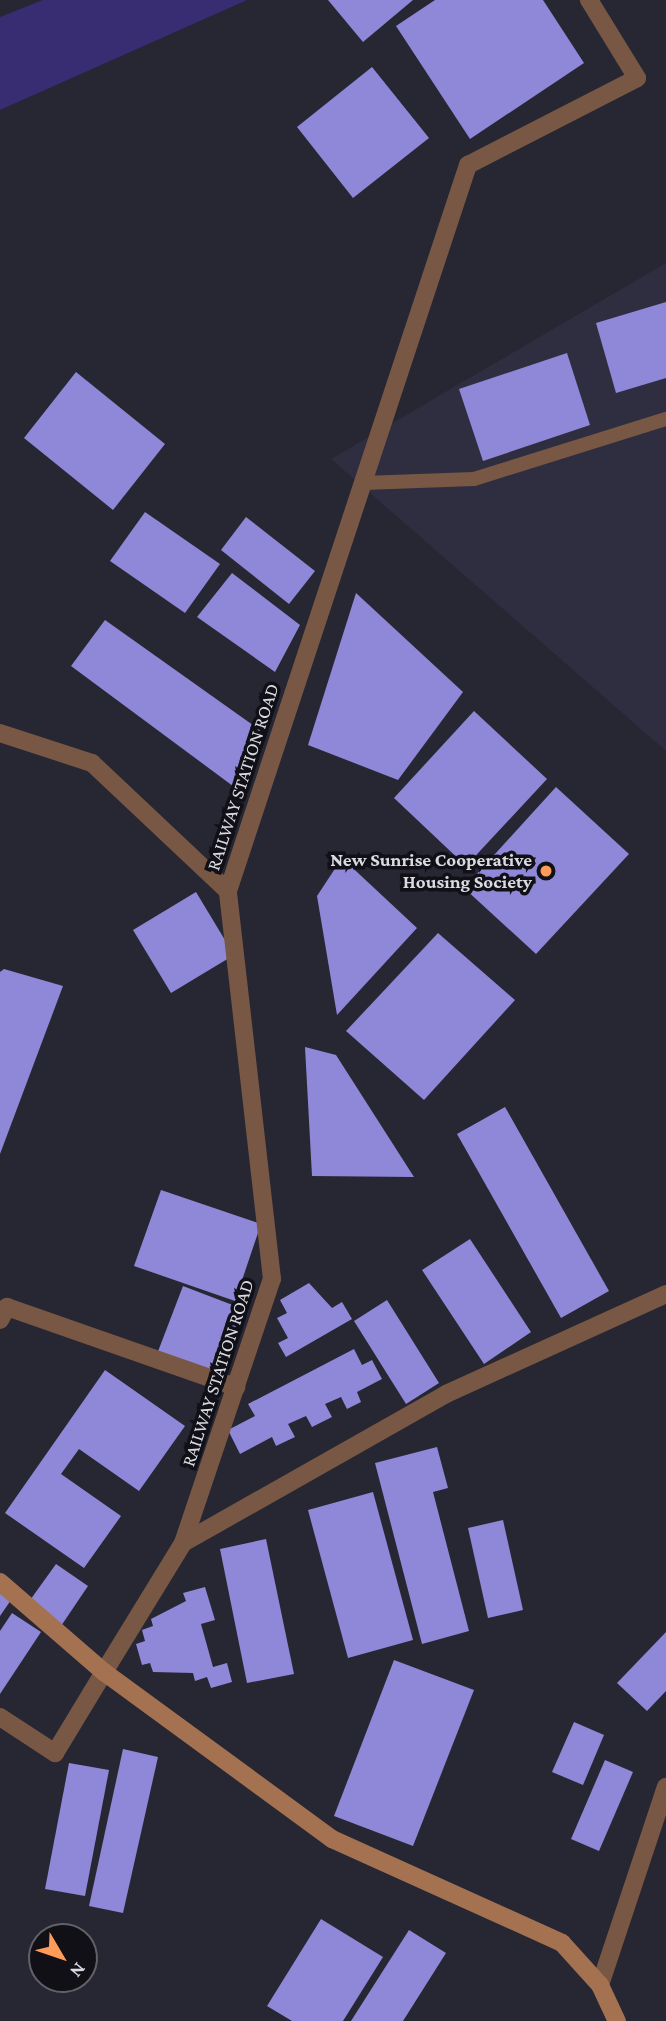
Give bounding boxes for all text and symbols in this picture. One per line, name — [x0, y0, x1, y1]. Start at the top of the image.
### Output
street label: RAILWAY STATION ROAD — [202, 681, 284, 873]
place label: New Sunrise Cooperative Housing Society — [330, 849, 532, 893]
marker: New Sunrise Cooperative Housing Society — [538, 863, 554, 879]
street label: RAILWAY STATION ROAD — [177, 1277, 259, 1469]
north arrow — [28, 1923, 98, 1993]
text: N — [66, 1959, 90, 1982]

